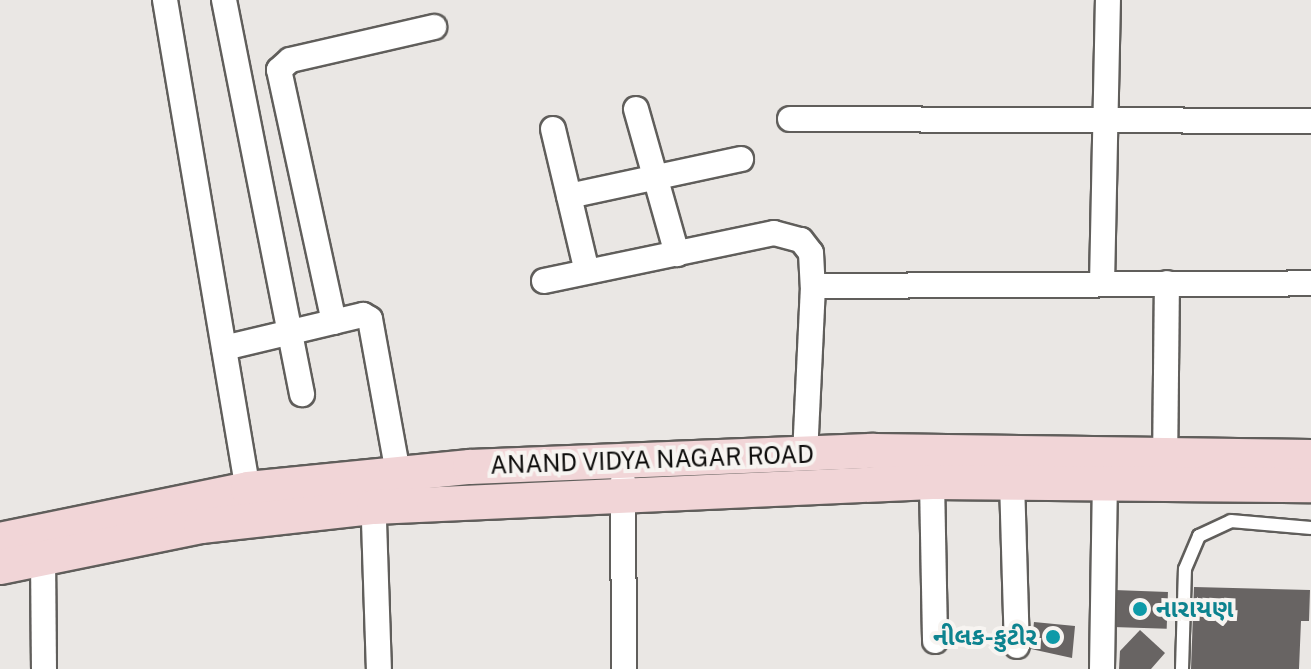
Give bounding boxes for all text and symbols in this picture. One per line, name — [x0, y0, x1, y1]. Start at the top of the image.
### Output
street label: ANAND VIDYA NAGAR ROAD — [489, 440, 815, 480]
place label: નારાયણ — [1156, 595, 1233, 623]
marker: નારાયણ — [1131, 600, 1149, 618]
place label: નીલક-કુટીર — [933, 623, 1037, 651]
marker: નીલક-કુટીર — [1044, 628, 1062, 646]

